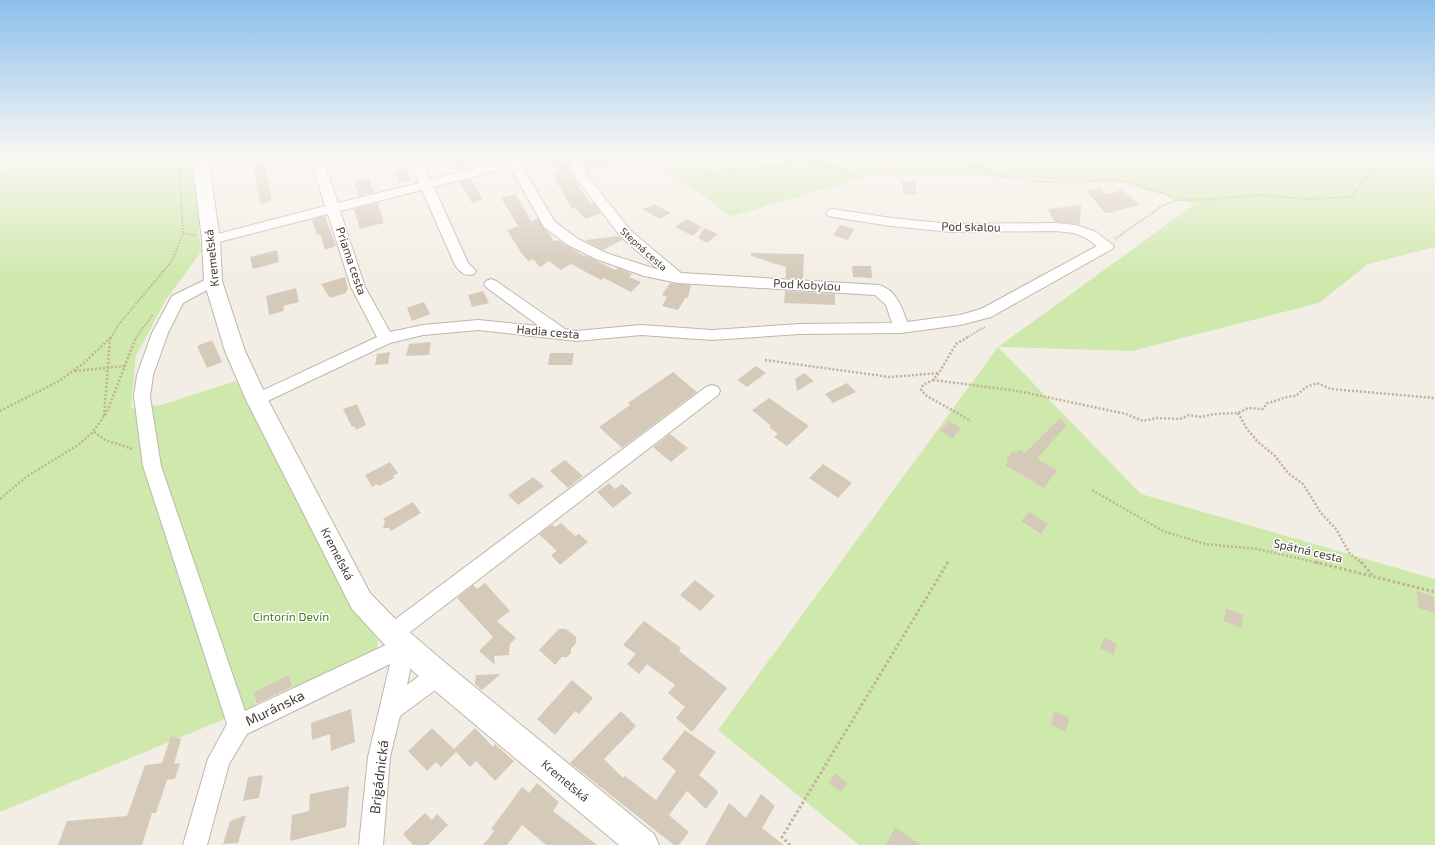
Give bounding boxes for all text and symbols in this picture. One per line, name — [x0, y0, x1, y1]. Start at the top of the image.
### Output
street label: Pod skalou — [941, 218, 1001, 234]
street label: Priama cesta — [334, 225, 370, 296]
street label: Stepná cesta — [618, 225, 670, 273]
street label: Kremeľská — [201, 229, 221, 287]
street label: Pod Kobylou — [773, 275, 841, 293]
street label: Hadia cesta — [516, 321, 580, 341]
street label: Kremeľská — [319, 525, 357, 582]
street label: Spätná cesta — [1272, 535, 1344, 565]
park label: Cintorín Devín — [253, 609, 329, 623]
street label: Muránska — [242, 686, 307, 729]
street label: Brigádnická — [366, 739, 391, 815]
street label: Kremeľská — [539, 756, 592, 804]

